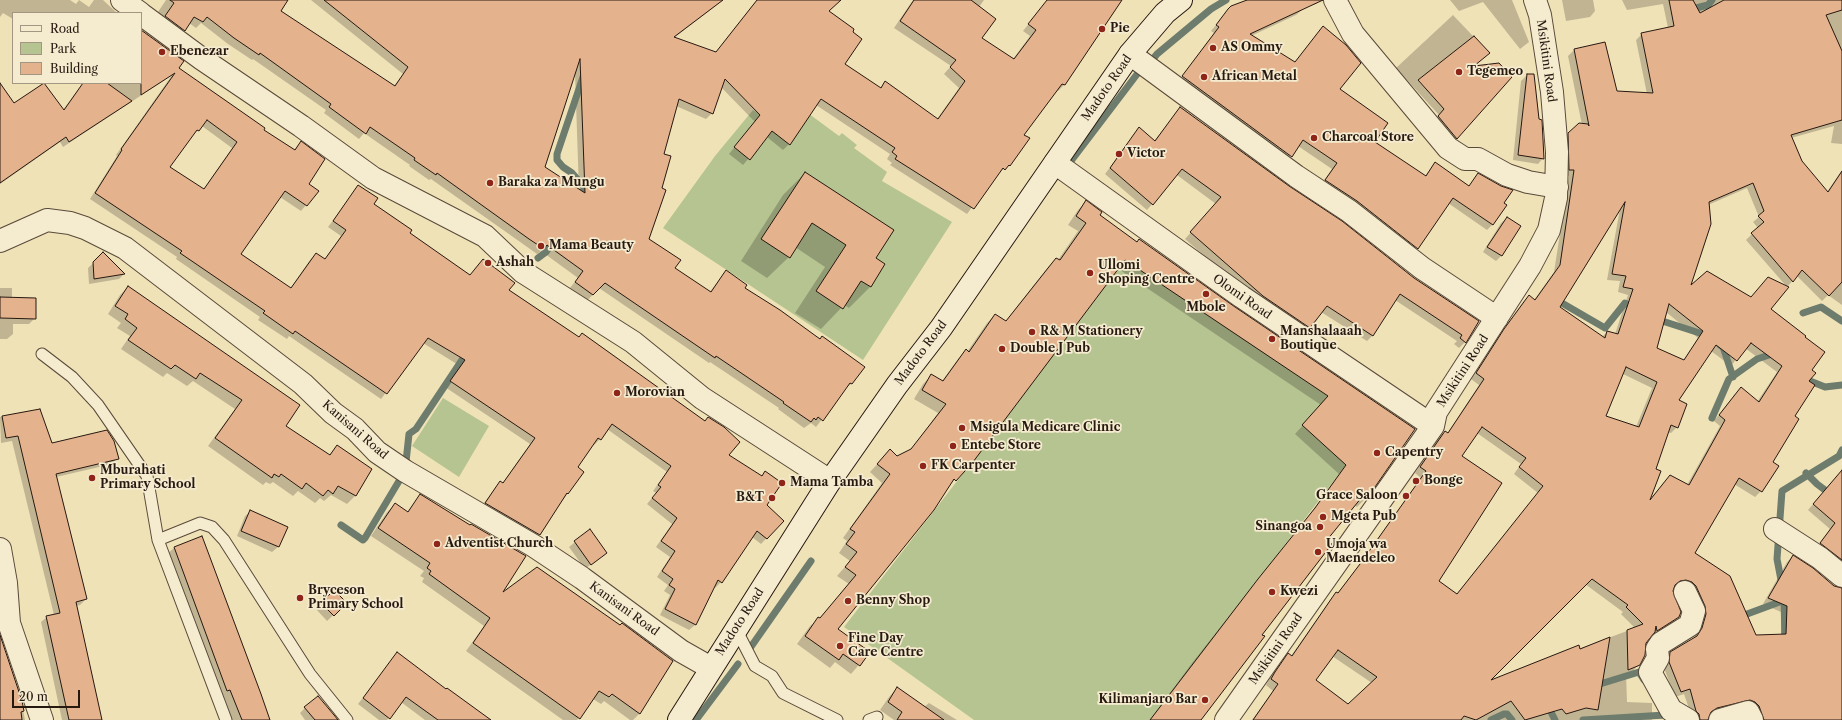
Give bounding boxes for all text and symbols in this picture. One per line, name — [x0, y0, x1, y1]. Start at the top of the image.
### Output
legend — [12, 12, 142, 84]
street label: Msikitini Road — [1533, 19, 1559, 103]
text: Road — [50, 21, 80, 36]
place label: Pie — [1110, 22, 1130, 36]
marker: Pie — [1097, 24, 1107, 34]
text: Park — [50, 41, 76, 56]
place label: AS Ommy — [1221, 41, 1282, 55]
marker: AS Ommy — [1208, 43, 1218, 53]
place label: Ebenezar — [170, 45, 229, 59]
marker: Ebenezar — [157, 47, 167, 57]
street label: Madoto Road — [1079, 52, 1135, 124]
text: Building — [50, 61, 98, 76]
place label: Tegemeo — [1467, 65, 1523, 79]
marker: Tegemeo — [1454, 67, 1464, 77]
place label: African Metal — [1212, 70, 1297, 84]
marker: African Metal — [1199, 72, 1209, 82]
place label: Charcoal Store — [1322, 131, 1414, 145]
marker: Charcoal Store — [1309, 133, 1319, 143]
place label: Victor — [1127, 147, 1165, 161]
marker: Victor — [1114, 149, 1124, 159]
place label: Baraka za Mungu — [498, 176, 605, 190]
marker: Baraka za Mungu — [485, 178, 495, 188]
place label: Mama Beauty — [549, 239, 634, 253]
marker: Mama Beauty — [536, 241, 546, 251]
place label: Ashah — [496, 256, 534, 270]
marker: Ashah — [483, 258, 493, 268]
place label: Ullomi Shoping Centre — [1098, 259, 1195, 287]
marker: Ullomi Shoping Centre — [1085, 268, 1095, 278]
street label: Olomi Road — [1210, 271, 1274, 323]
marker: Mbole — [1201, 289, 1211, 299]
place label: Mbole — [1186, 301, 1226, 315]
street label: Madoto Road — [892, 318, 950, 388]
place label: R& M Stationery — [1040, 325, 1143, 339]
place label: Manshalaaah Boutique — [1280, 325, 1362, 353]
marker: R& M Stationery — [1027, 327, 1037, 337]
street label: Msikitini Road — [1434, 332, 1492, 410]
marker: Manshalaaah Boutique — [1267, 334, 1277, 344]
place label: Double J Pub — [1010, 342, 1090, 356]
marker: Double J Pub — [997, 344, 1007, 354]
place label: Morovian — [625, 386, 685, 400]
marker: Morovian — [612, 388, 622, 398]
street label: Kanisani Road — [319, 398, 391, 462]
place label: Msigula Medicare Clinic — [970, 421, 1120, 435]
marker: Msigula Medicare Clinic — [957, 423, 967, 433]
place label: Entebe Store — [961, 439, 1041, 453]
marker: Entebe Store — [948, 441, 958, 451]
place label: Capentry — [1385, 446, 1443, 460]
marker: Capentry — [1372, 448, 1382, 458]
place label: FK Carpenter — [931, 459, 1015, 473]
marker: FK Carpenter — [918, 461, 928, 471]
place label: Mburahati Primary School — [100, 464, 196, 492]
marker: Mburahati Primary School — [87, 473, 97, 483]
place label: Bonge — [1424, 474, 1463, 488]
place label: Mama Tamba — [790, 476, 873, 490]
marker: Bonge — [1411, 476, 1421, 486]
marker: Mama Tamba — [777, 478, 787, 488]
place label: Grace Saloon — [1316, 489, 1398, 503]
place label: B&T — [736, 491, 764, 505]
marker: Grace Saloon — [1401, 491, 1411, 501]
marker: B&T — [767, 493, 777, 503]
place label: Mgeta Pub — [1331, 510, 1396, 524]
marker: Mgeta Pub — [1318, 512, 1328, 522]
place label: Sinangoa — [1255, 520, 1312, 534]
marker: Sinangoa — [1315, 522, 1325, 532]
place label: Adventist Church — [445, 537, 553, 551]
place label: Umoja wa Maendeleo — [1326, 538, 1395, 566]
marker: Adventist Church — [432, 539, 442, 549]
marker: Umoja wa Maendeleo — [1313, 547, 1323, 557]
street label: Kanisani Road — [586, 579, 662, 639]
place label: Bryceson Primary School — [308, 584, 404, 612]
place label: Kwezi — [1280, 585, 1318, 599]
street label: Madoto Road — [713, 586, 767, 658]
marker: Kwezi — [1267, 587, 1277, 597]
marker: Bryceson Primary School — [295, 593, 305, 603]
place label: Benny Shop — [856, 594, 930, 608]
marker: Benny Shop — [843, 596, 853, 606]
street label: Msikitini Road — [1246, 611, 1306, 687]
place label: Fine Day Care Centre — [848, 632, 923, 660]
marker: Fine Day Care Centre — [835, 641, 845, 651]
scale bar — [14, 682, 82, 708]
text: 20 m — [19, 689, 48, 704]
place label: Kilimanjaro Bar — [1099, 693, 1197, 707]
marker: Kilimanjaro Bar — [1200, 695, 1210, 705]

